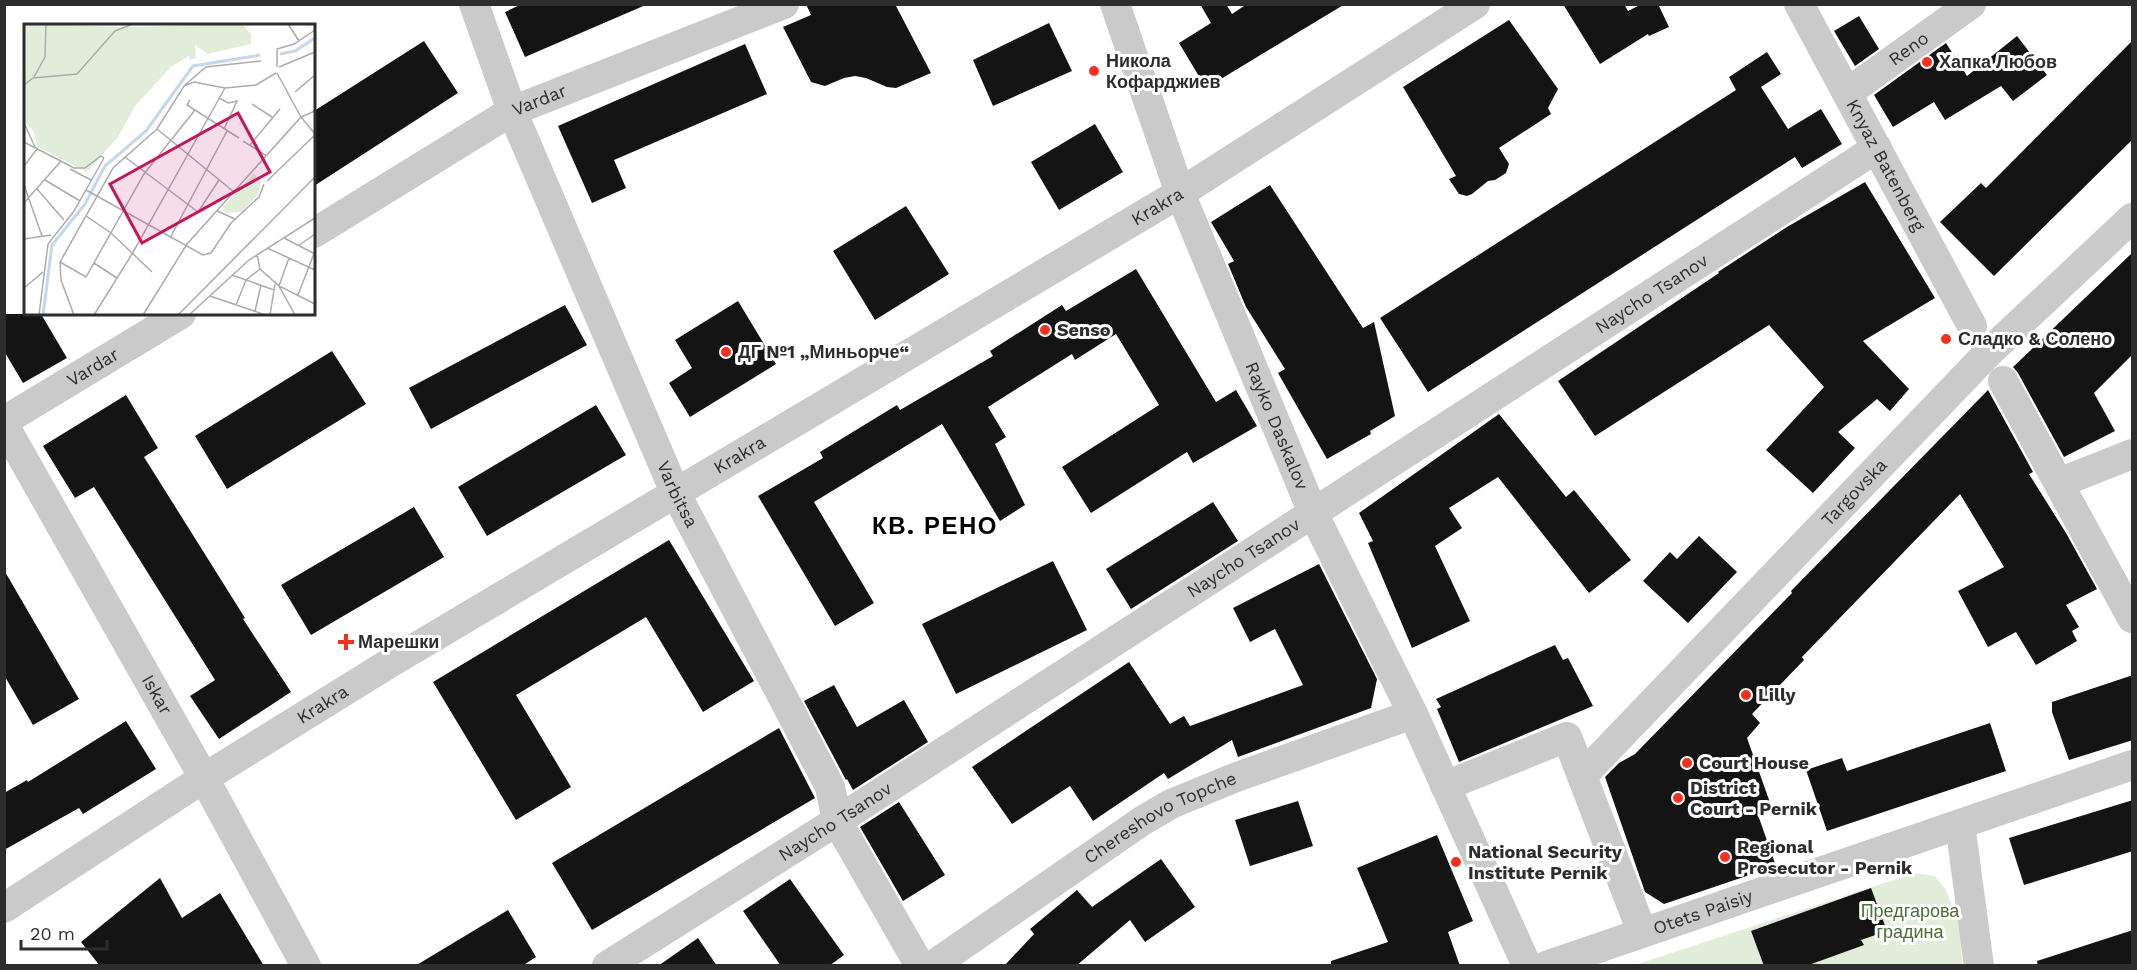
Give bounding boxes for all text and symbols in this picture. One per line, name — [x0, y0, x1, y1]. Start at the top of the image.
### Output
inset map — [24, 24, 315, 315]
street label: Reno — [1884, 27, 1932, 70]
place label: Никола Кофарджиев — [1106, 50, 1221, 92]
place label: Хапка Любов — [1939, 51, 2057, 72]
marker: Хапка Любов — [1920, 55, 1934, 69]
marker: Никола Кофарджиев — [1087, 64, 1101, 78]
street label: Vardar — [509, 80, 569, 120]
street label: Knyaz Batenberg — [1842, 95, 1930, 235]
street label: Krakra — [1127, 183, 1187, 230]
street label: Naycho Tsanov — [1591, 249, 1712, 338]
place label: Senso — [1057, 319, 1111, 340]
marker: Senso — [1038, 323, 1052, 337]
place label: Сладко & Солено — [1958, 328, 2112, 349]
marker: Сладко & Солено — [1939, 332, 1953, 346]
place label: ДГ №1 „Миньорче“ — [738, 341, 909, 362]
street label: Vardar — [63, 343, 122, 390]
marker: ДГ №1 „Миньорче“ — [719, 345, 733, 359]
street label: Rayko Daskalov — [1241, 359, 1313, 493]
street label: Krakra — [710, 431, 769, 478]
street label: Targovska — [1817, 454, 1891, 530]
street label: Varbitsa — [653, 458, 703, 531]
district label: КВ. РЕНО — [872, 512, 998, 540]
street label: Naycho Tsanov — [1183, 513, 1304, 602]
place label: Марешки — [358, 631, 439, 652]
marker: Марешки — [339, 635, 353, 649]
street label: Iskar — [138, 671, 177, 718]
street label: Krakra — [293, 680, 352, 728]
place label: Lilly — [1758, 684, 1797, 705]
marker: Lilly — [1739, 688, 1753, 702]
place label: Court House — [1699, 752, 1809, 773]
marker: Court House — [1680, 756, 1694, 770]
street label: Chereshovo Topche — [1080, 767, 1239, 868]
street label: Naycho Tsanov — [775, 777, 896, 865]
place label: District Court - Pernik — [1690, 777, 1818, 819]
marker: District Court - Pernik — [1671, 791, 1685, 805]
place label: Regional Prosecutor - Pernik — [1737, 836, 1913, 878]
place label: National Security Institute Pernik — [1468, 841, 1623, 883]
marker: Regional Prosecutor - Pernik — [1718, 850, 1732, 864]
marker: National Security Institute Pernik — [1449, 855, 1463, 869]
street label: Otets Paisiy — [1650, 885, 1756, 938]
park label: Предгарова градина — [1861, 900, 1960, 942]
scale bar — [21, 913, 106, 951]
text: 20 m — [30, 923, 75, 944]

